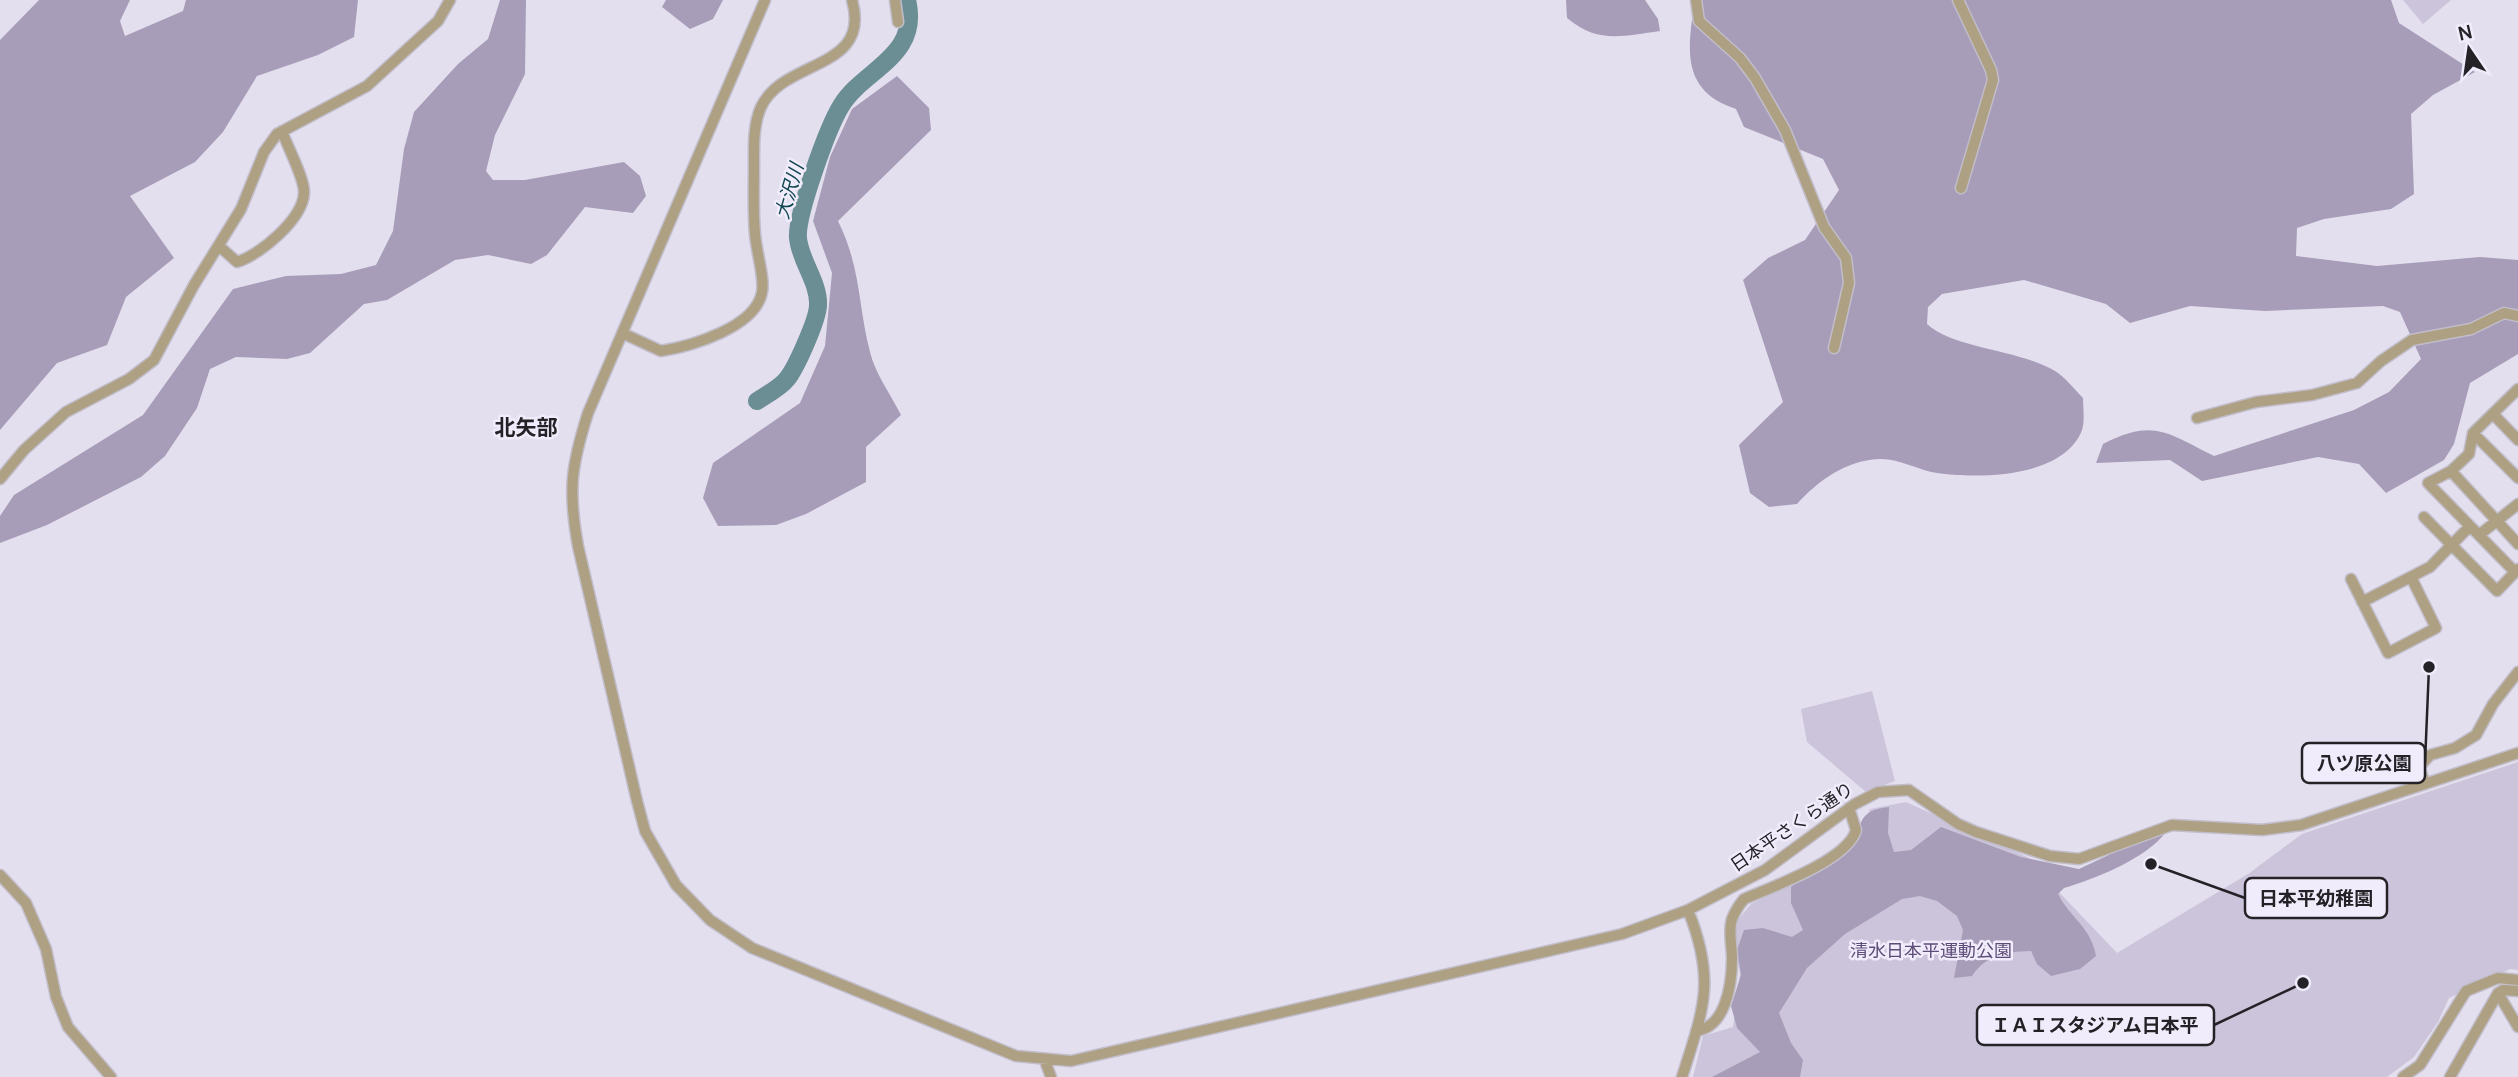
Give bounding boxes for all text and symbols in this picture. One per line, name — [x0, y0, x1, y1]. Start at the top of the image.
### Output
north arrow — [2434, 14, 2504, 84]
text: N — [2456, 18, 2475, 47]
water label: 大沢川 — [769, 158, 810, 222]
district label: 北矢部 — [495, 413, 558, 441]
callout: 八ツ原公園 — [2302, 743, 2425, 783]
text: 八ツ原公園 — [2316, 750, 2412, 776]
street label: 日本平さくら通り — [1725, 776, 1858, 876]
callout: 日本平幼稚園 — [2245, 878, 2387, 918]
text: 日本平幼稚園 — [2259, 885, 2373, 911]
park label: 清水日本平運動公園 — [1850, 938, 2012, 962]
callout: ＩＡＩスタジアム日本平 — [1977, 1005, 2214, 1045]
text: ＩＡＩスタジアム日本平 — [1991, 1012, 2199, 1038]

